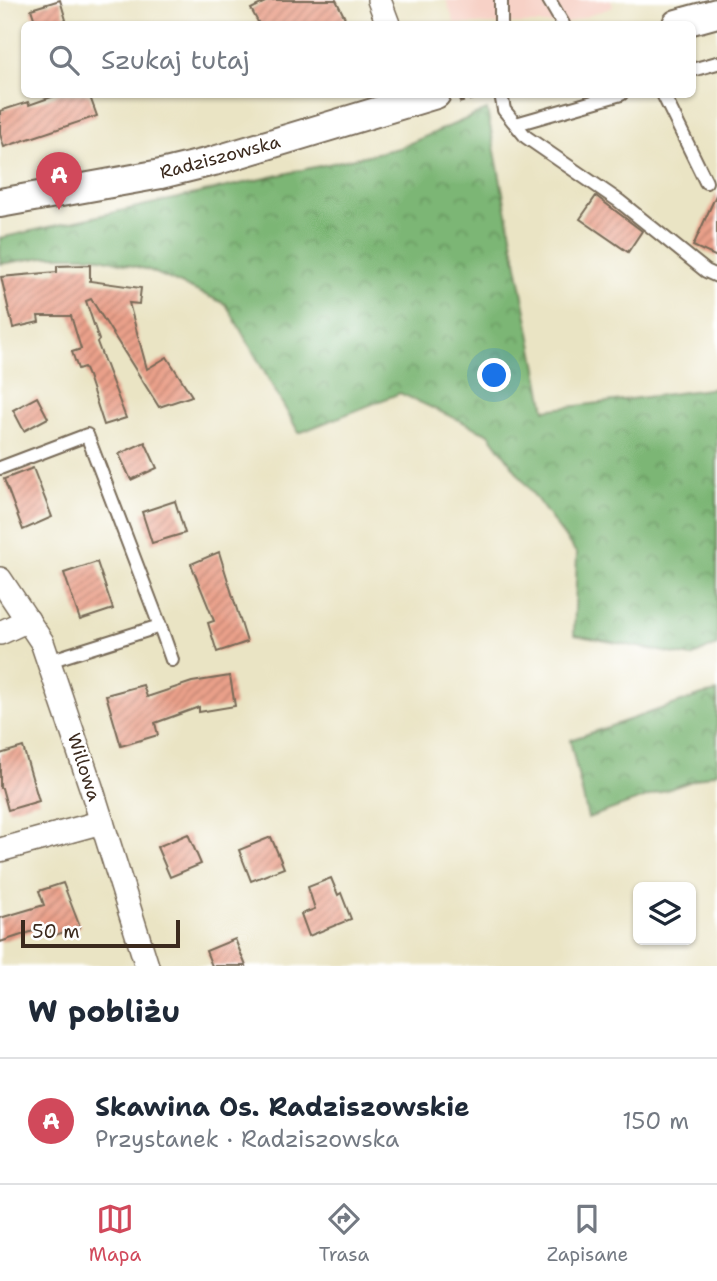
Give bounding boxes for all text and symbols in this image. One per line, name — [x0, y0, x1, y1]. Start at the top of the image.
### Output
search box — [21, 21, 696, 98]
icon: search — [45, 41, 83, 79]
text: Szukaj tutaj — [101, 42, 250, 77]
street label: Radziszowska — [157, 129, 283, 185]
pin: A — [36, 152, 82, 210]
your location — [477, 358, 511, 392]
street label: Willowa — [62, 730, 106, 804]
map controls — [633, 882, 696, 945]
button: layers — [633, 882, 696, 945]
scale bar — [21, 917, 180, 949]
text: 50 m — [32, 919, 80, 944]
text: W pobliżu — [28, 991, 180, 1032]
text: Skawina Os. Radziszowskie — [95, 1089, 470, 1124]
text: A — [42, 1106, 60, 1136]
text: 150 m — [622, 1106, 689, 1136]
text: Przystanek · Radziszowska — [95, 1124, 399, 1154]
tab: Mapa — [89, 1200, 141, 1267]
tab: Trasa — [319, 1200, 369, 1267]
tab: Zapisane — [547, 1200, 628, 1267]

